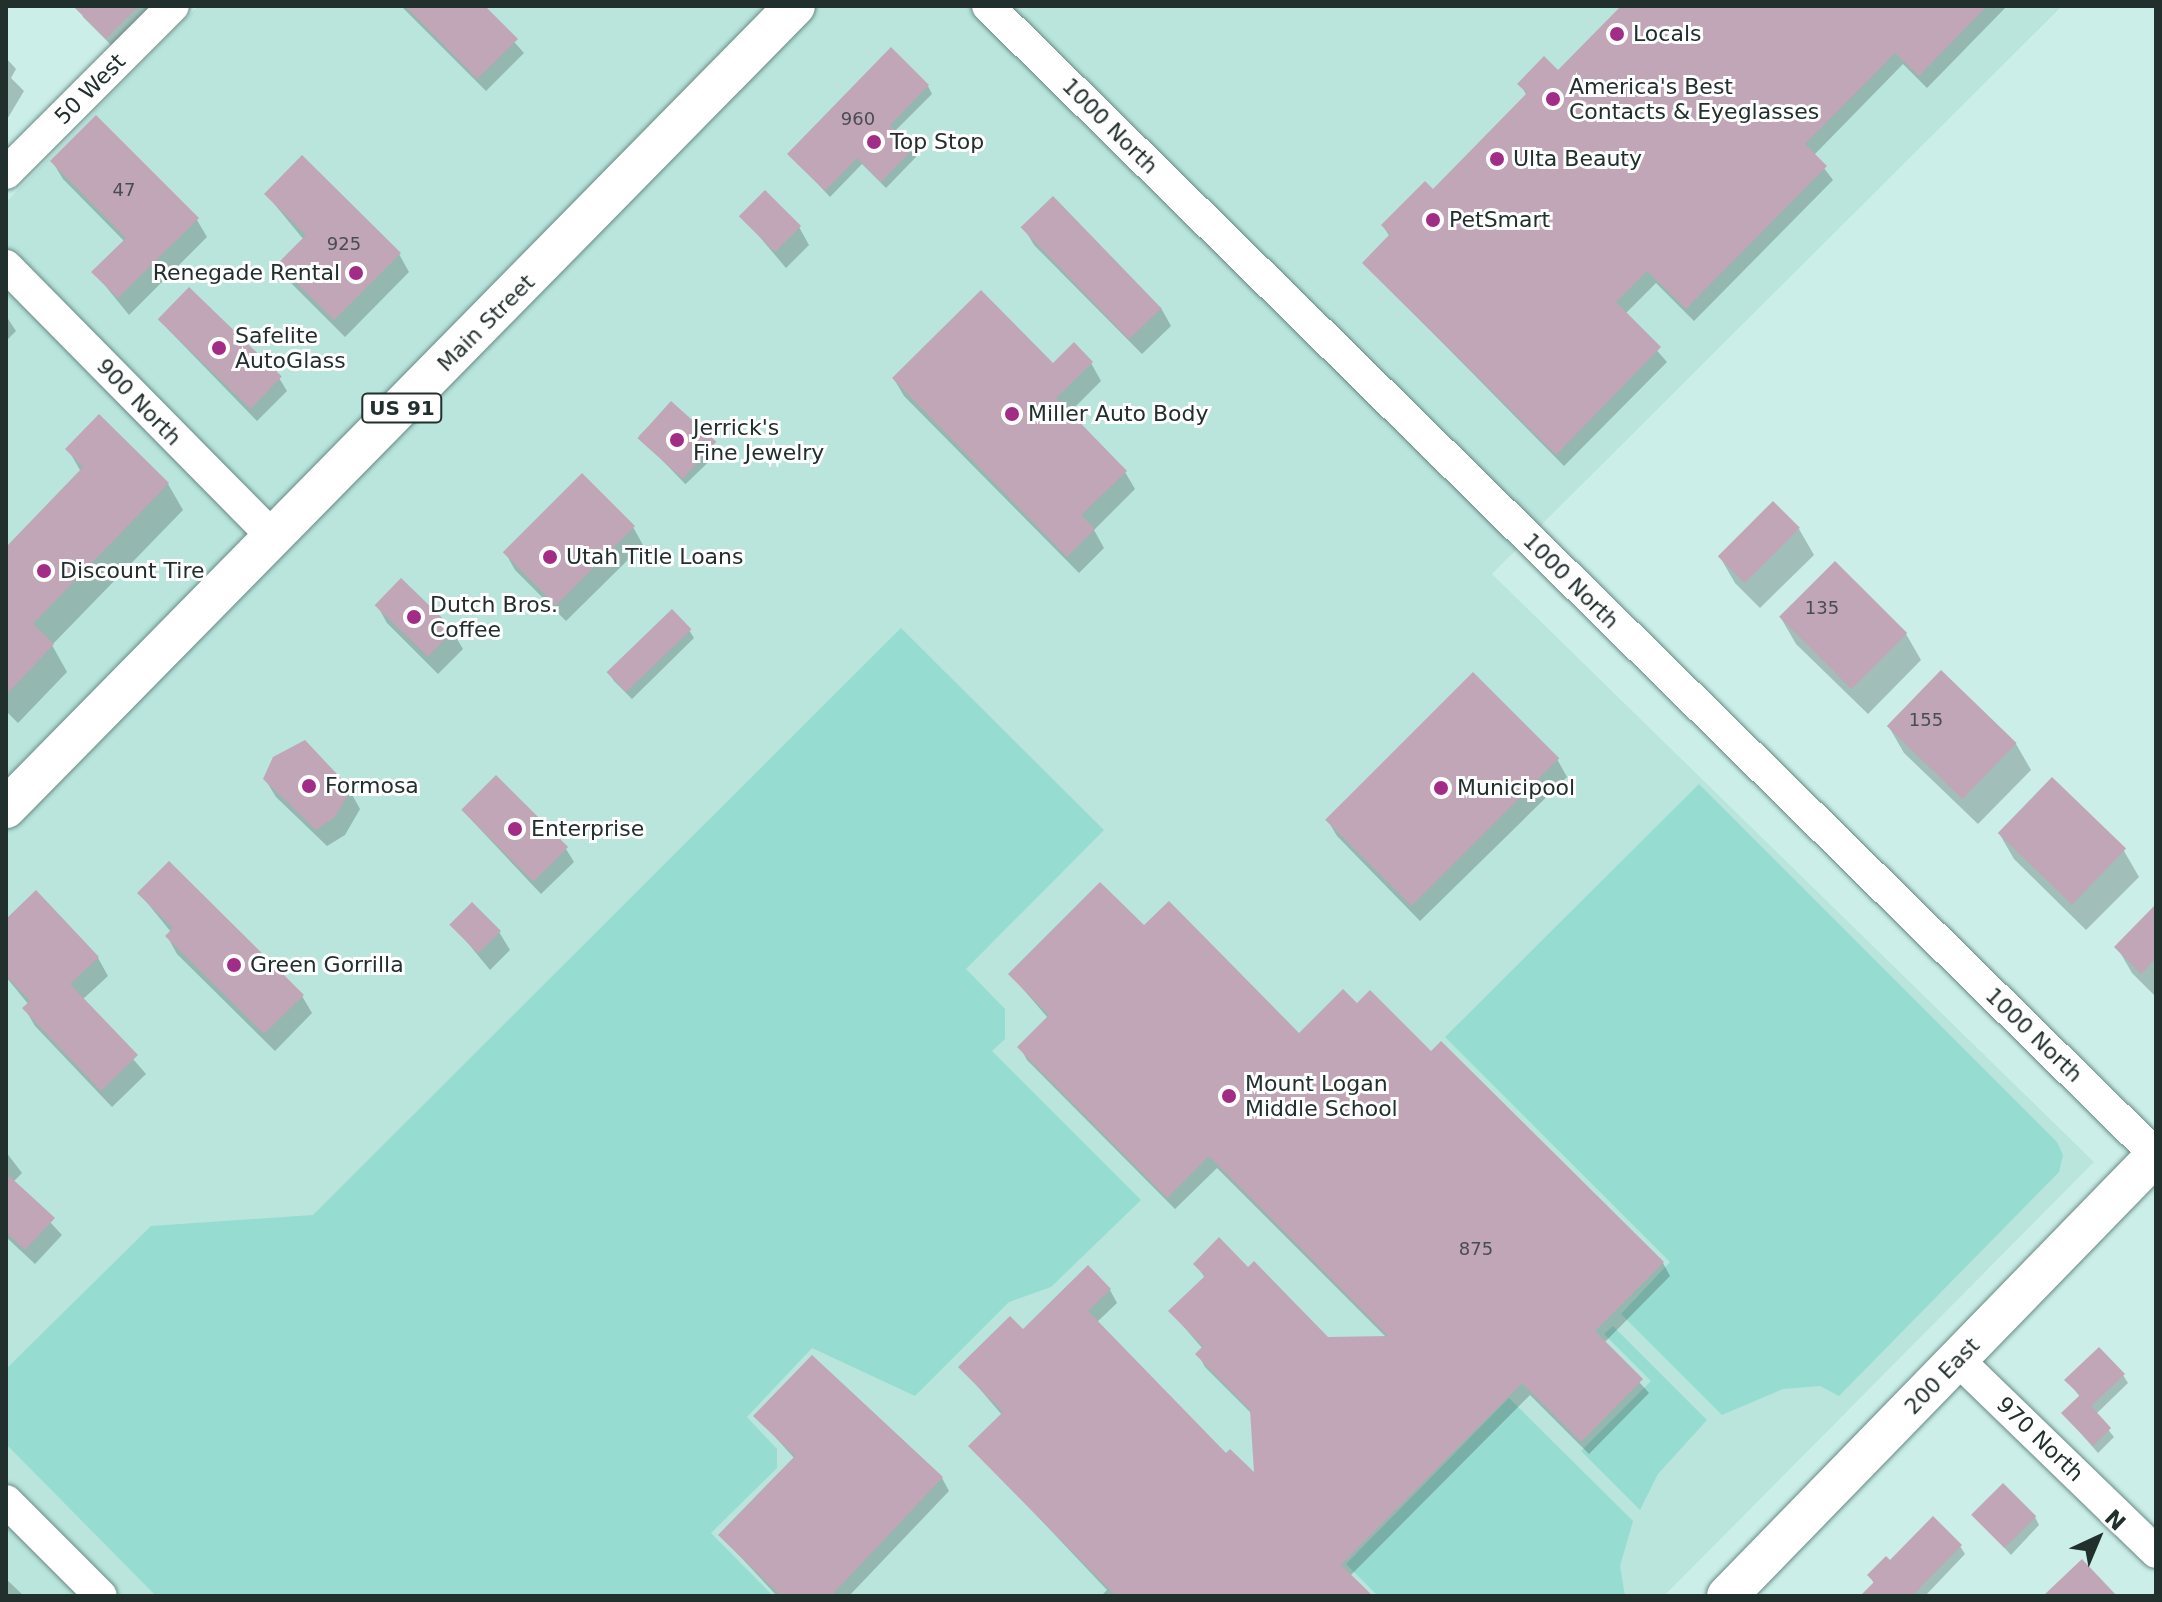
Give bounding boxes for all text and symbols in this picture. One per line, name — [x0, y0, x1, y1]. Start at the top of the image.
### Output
place label: Locals — [1633, 21, 1701, 47]
marker: Locals — [1608, 25, 1626, 43]
street label: 50 West — [49, 48, 131, 130]
street label: 1000 North — [1057, 73, 1163, 179]
place label: America's Best Contacts & Eyeglasses — [1569, 73, 1819, 124]
marker: America's Best Contacts & Eyeglasses — [1544, 90, 1562, 108]
house number: 960 — [841, 108, 875, 130]
place label: Top Stop — [890, 129, 984, 155]
marker: Top Stop — [865, 133, 883, 151]
place label: Ulta Beauty — [1513, 146, 1642, 172]
marker: Ulta Beauty — [1488, 150, 1506, 168]
house number: 47 — [113, 179, 135, 201]
place label: PetSmart — [1449, 207, 1550, 233]
marker: PetSmart — [1424, 211, 1442, 229]
house number: 925 — [327, 233, 361, 255]
place label: Renegade Rental — [153, 260, 340, 286]
marker: Renegade Rental — [347, 264, 365, 282]
street label: Main Street — [432, 269, 540, 377]
place label: Safelite AutoGlass — [235, 322, 346, 374]
marker: Safelite AutoGlass — [210, 339, 228, 357]
street label: 900 North — [91, 353, 187, 451]
road number: US 91 — [360, 392, 444, 424]
place label: Miller Auto Body — [1028, 401, 1209, 427]
marker: Miller Auto Body — [1003, 405, 1021, 423]
place label: Jerrick's Fine Jewelry — [693, 414, 824, 466]
marker: Jerrick's Fine Jewelry — [668, 431, 686, 449]
street label: 1000 North — [1518, 528, 1624, 634]
place label: Utah Title Loans — [566, 544, 744, 570]
marker: Utah Title Loans — [541, 548, 559, 566]
place label: Discount Tire — [60, 558, 205, 584]
marker: Discount Tire — [35, 562, 53, 580]
place label: Dutch Bros. Coffee — [430, 591, 558, 642]
house number: 135 — [1805, 597, 1839, 619]
marker: Dutch Bros. Coffee — [405, 608, 423, 626]
house number: 155 — [1909, 709, 1943, 731]
place label: Formosa — [325, 773, 419, 799]
place label: Municipool — [1457, 775, 1575, 801]
marker: Formosa — [300, 777, 318, 795]
marker: Municipool — [1432, 779, 1450, 797]
place label: Enterprise — [531, 816, 644, 842]
marker: Enterprise — [506, 820, 524, 838]
place label: Green Gorrilla — [250, 952, 404, 978]
marker: Green Gorrilla — [225, 956, 243, 974]
street label: 1000 North — [1980, 982, 2088, 1088]
place label: Mount Logan Middle School — [1245, 1070, 1398, 1122]
marker: Mount Logan Middle School — [1220, 1087, 1238, 1105]
house number: 875 — [1459, 1238, 1493, 1260]
street label: 200 East — [1899, 1332, 1985, 1420]
street label: 970 North — [1991, 1391, 2089, 1487]
north arrow — [2058, 1498, 2138, 1578]
text: N — [2100, 1505, 2130, 1536]

